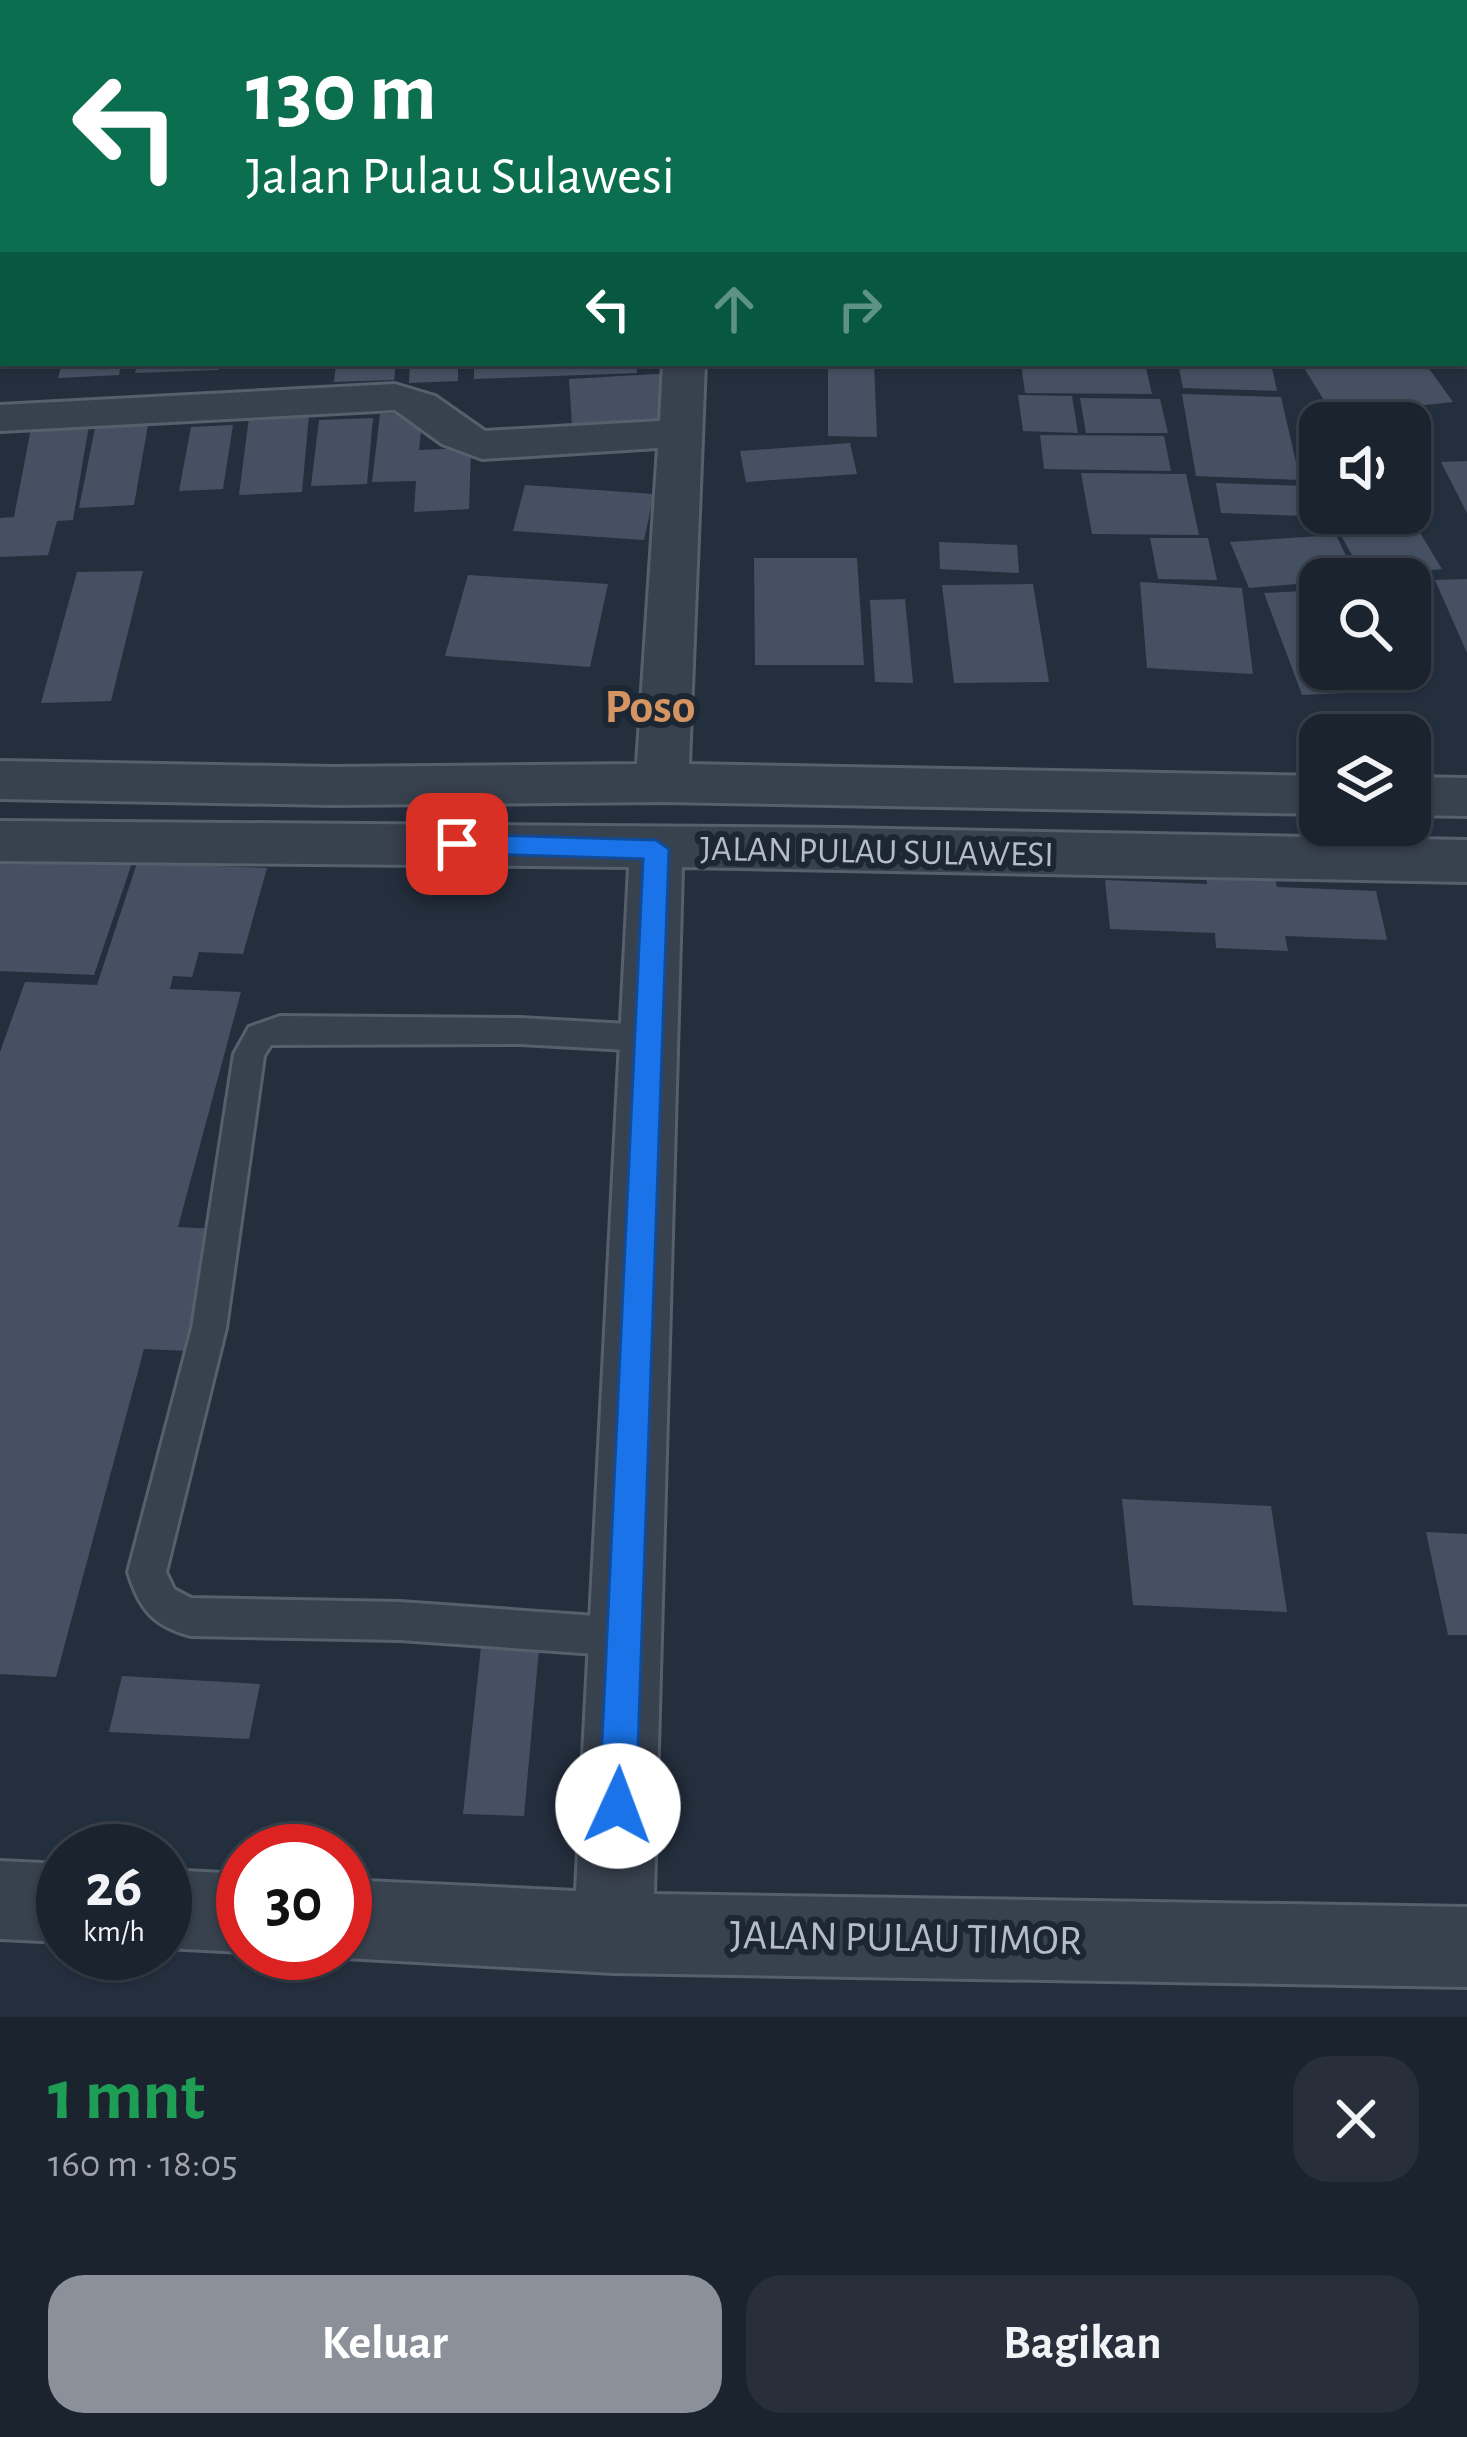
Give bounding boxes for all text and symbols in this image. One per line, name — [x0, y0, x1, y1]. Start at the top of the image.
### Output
icon: left — [48, 48, 204, 204]
text: 130 m — [246, 52, 437, 136]
text: Jalan Pulau Sulawesi — [246, 150, 675, 204]
icon: left — [575, 276, 641, 342]
icon: ahead — [701, 276, 767, 342]
icon: right — [827, 276, 893, 342]
map controls — [1299, 402, 1431, 846]
button: sound — [1299, 402, 1431, 534]
button: search — [1299, 558, 1431, 690]
district label: Poso — [605, 684, 695, 732]
button: layers — [1299, 714, 1431, 846]
pin — [406, 793, 508, 895]
icon: arrive — [424, 811, 490, 877]
street label: JALAN PULAU SULAWESI — [700, 831, 1054, 873]
position arrow — [555, 1743, 681, 1869]
speed limit sign: 30 — [216, 1824, 372, 1980]
text: 26 — [85, 1857, 143, 1917]
street label: JALAN PULAU TIMOR — [730, 1914, 1082, 1962]
text: km/h — [83, 1917, 145, 1947]
button: close — [1293, 2056, 1419, 2182]
text: 1 mnt — [48, 2060, 205, 2132]
text: 160 m · 18:05 — [48, 2145, 238, 2184]
button: Keluar — [48, 2275, 722, 2413]
button: Bagikan — [746, 2275, 1419, 2413]

